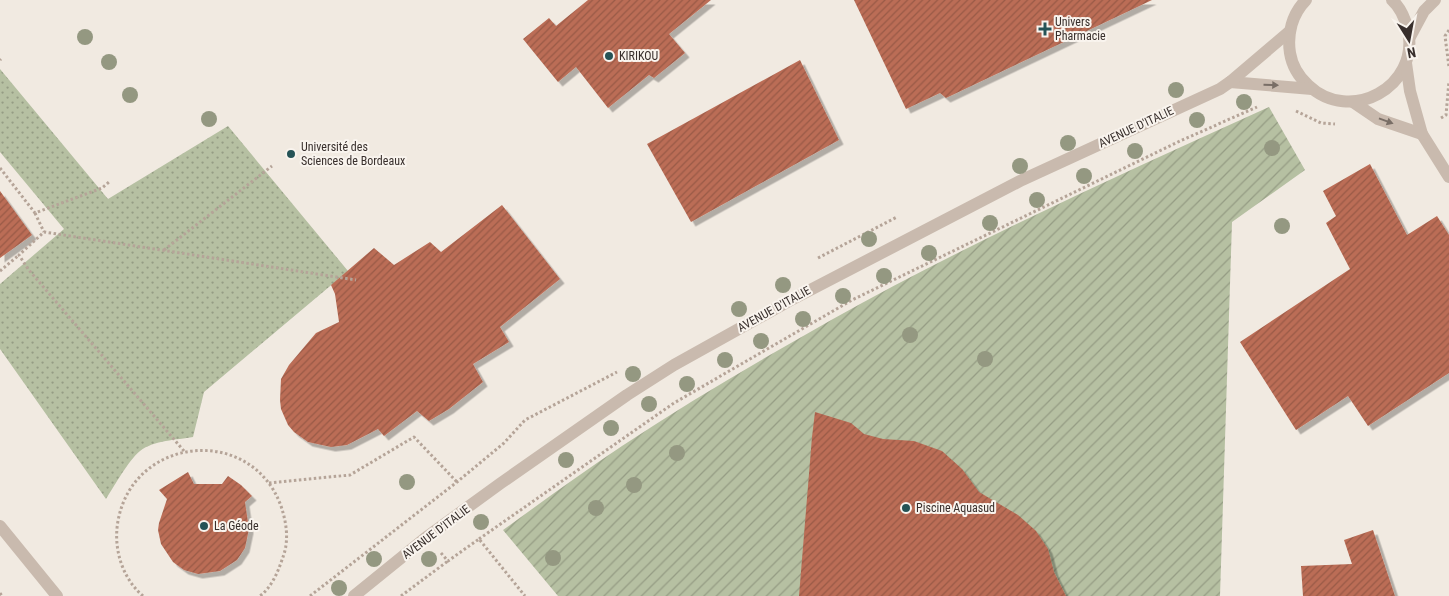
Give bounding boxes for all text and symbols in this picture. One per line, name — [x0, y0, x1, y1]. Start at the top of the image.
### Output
place label: Univers Pharmacie — [1055, 15, 1106, 43]
north arrow — [1384, 15, 1434, 65]
marker: Univers Pharmacie — [1039, 23, 1051, 35]
text: N — [1406, 44, 1417, 61]
place label: KIRIKOU — [619, 49, 658, 63]
marker: KIRIKOU — [603, 50, 615, 62]
one-way arrow — [1263, 82, 1279, 90]
street label: AVENUE D'ITALIE — [1096, 103, 1176, 150]
one-way arrow — [1378, 118, 1393, 125]
place label: Université des Sciences de Bordeaux — [301, 140, 405, 168]
marker: Université des Sciences de Bordeaux — [285, 148, 297, 160]
street label: AVENUE D'ITALIE — [735, 283, 813, 335]
place label: Piscine Aquasud — [916, 501, 995, 515]
street label: AVENUE D'ITALIE — [399, 502, 473, 562]
marker: Piscine Aquasud — [900, 502, 912, 514]
place label: La Géode — [214, 519, 259, 533]
marker: La Géode — [198, 520, 210, 532]

